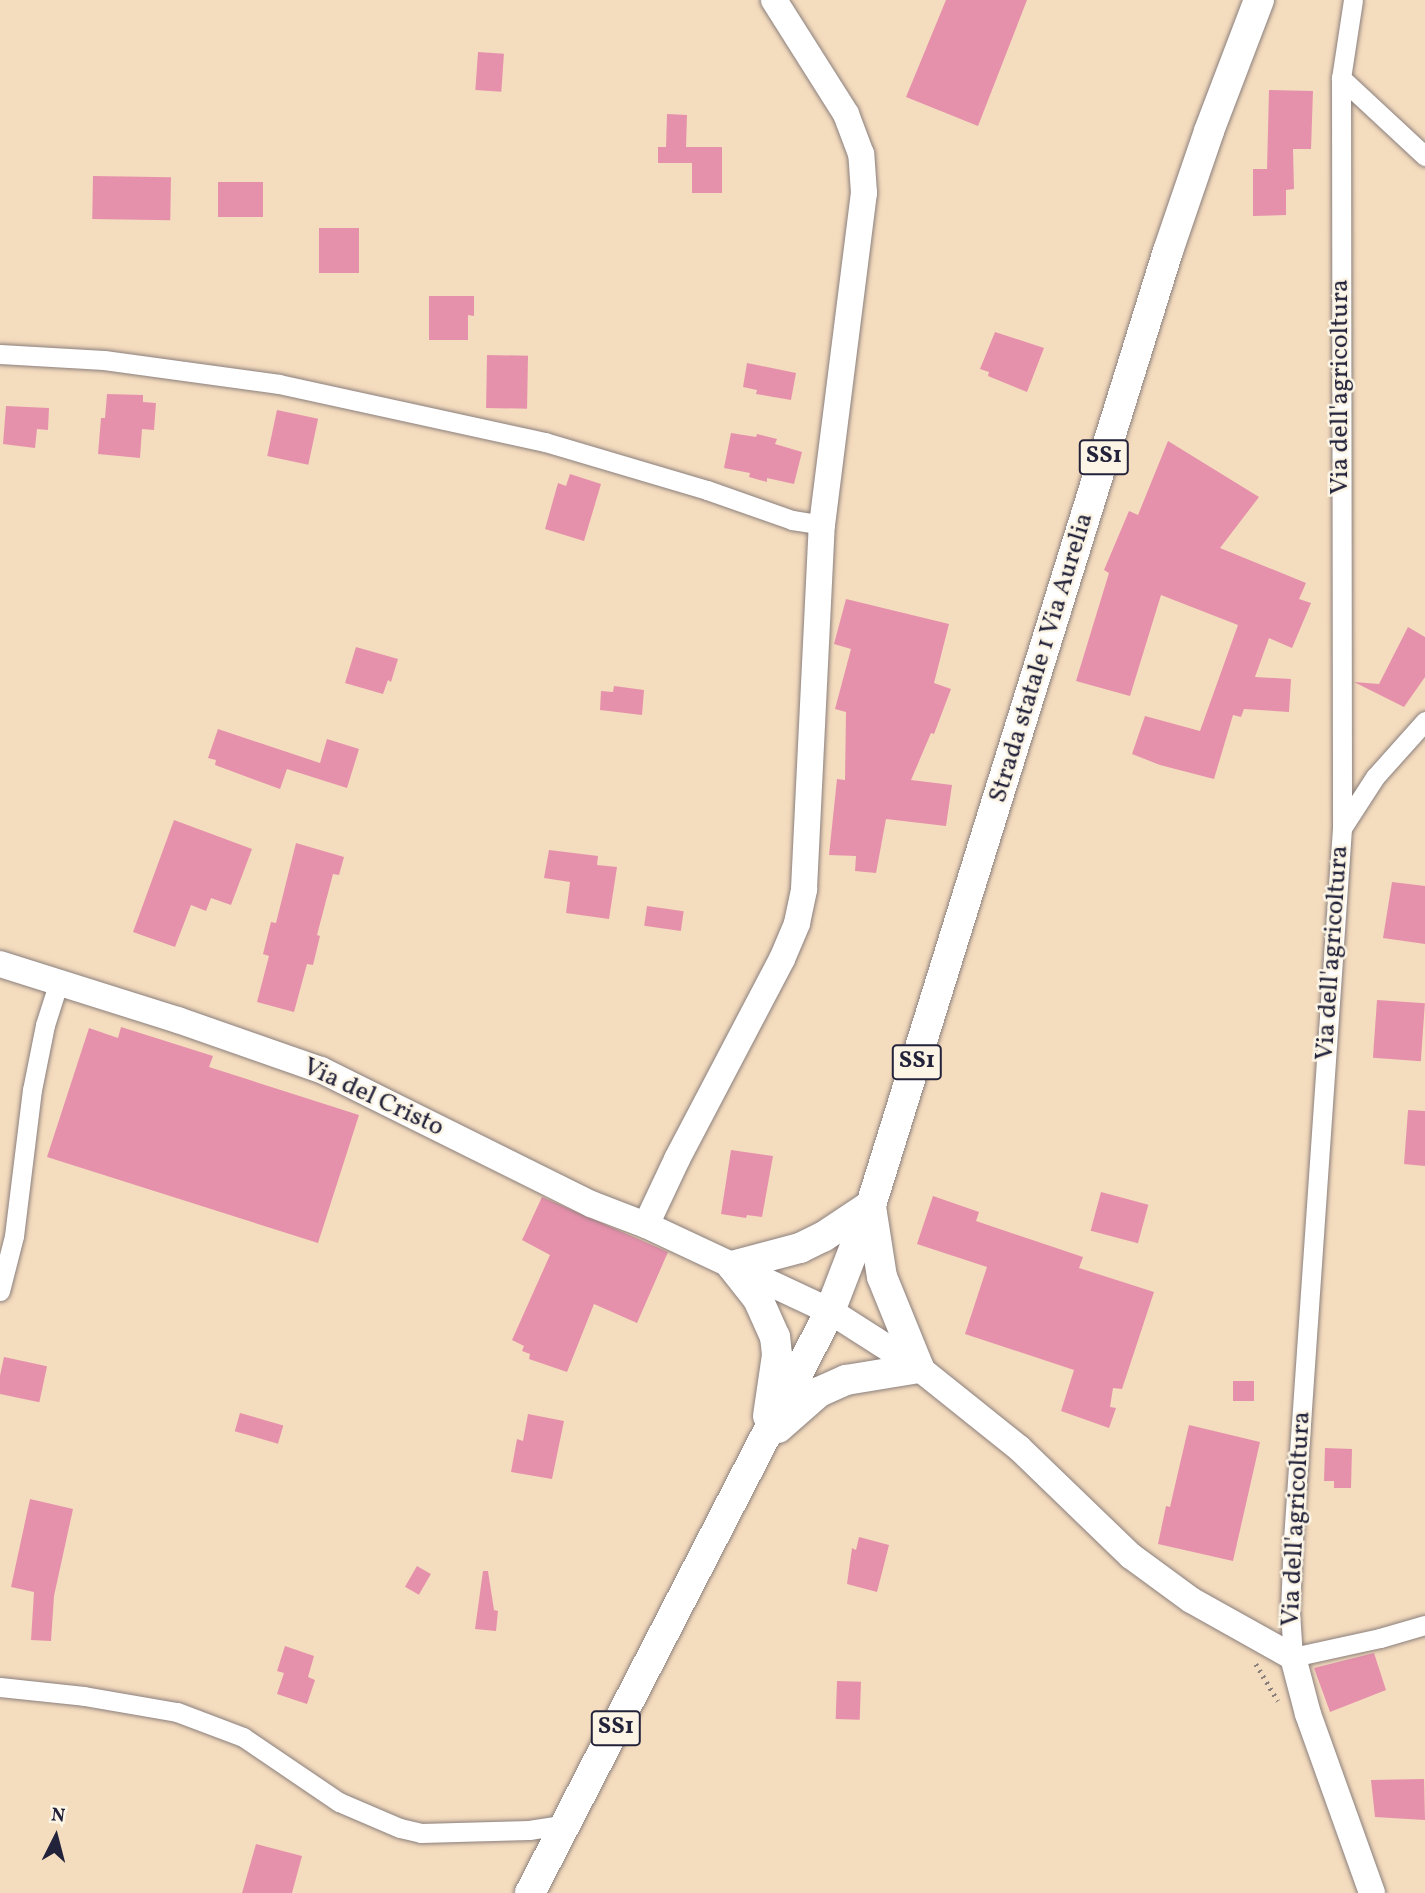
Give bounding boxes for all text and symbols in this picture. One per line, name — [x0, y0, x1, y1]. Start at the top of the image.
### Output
street label: Via dell'agricoltura — [1325, 279, 1357, 495]
road number: SS1 — [1078, 436, 1130, 478]
street label: Strada statale 1 Via Aurelia — [983, 509, 1101, 807]
street label: Via dell'agricoltura — [1310, 844, 1356, 1062]
road number: SS1 — [891, 1042, 943, 1082]
street label: Via del Cristo — [298, 1052, 448, 1144]
street label: Via dell'agricoltura — [1276, 1410, 1318, 1628]
road number: SS1 — [590, 1708, 642, 1748]
north arrow — [21, 1802, 91, 1872]
text: N — [50, 1802, 66, 1830]

